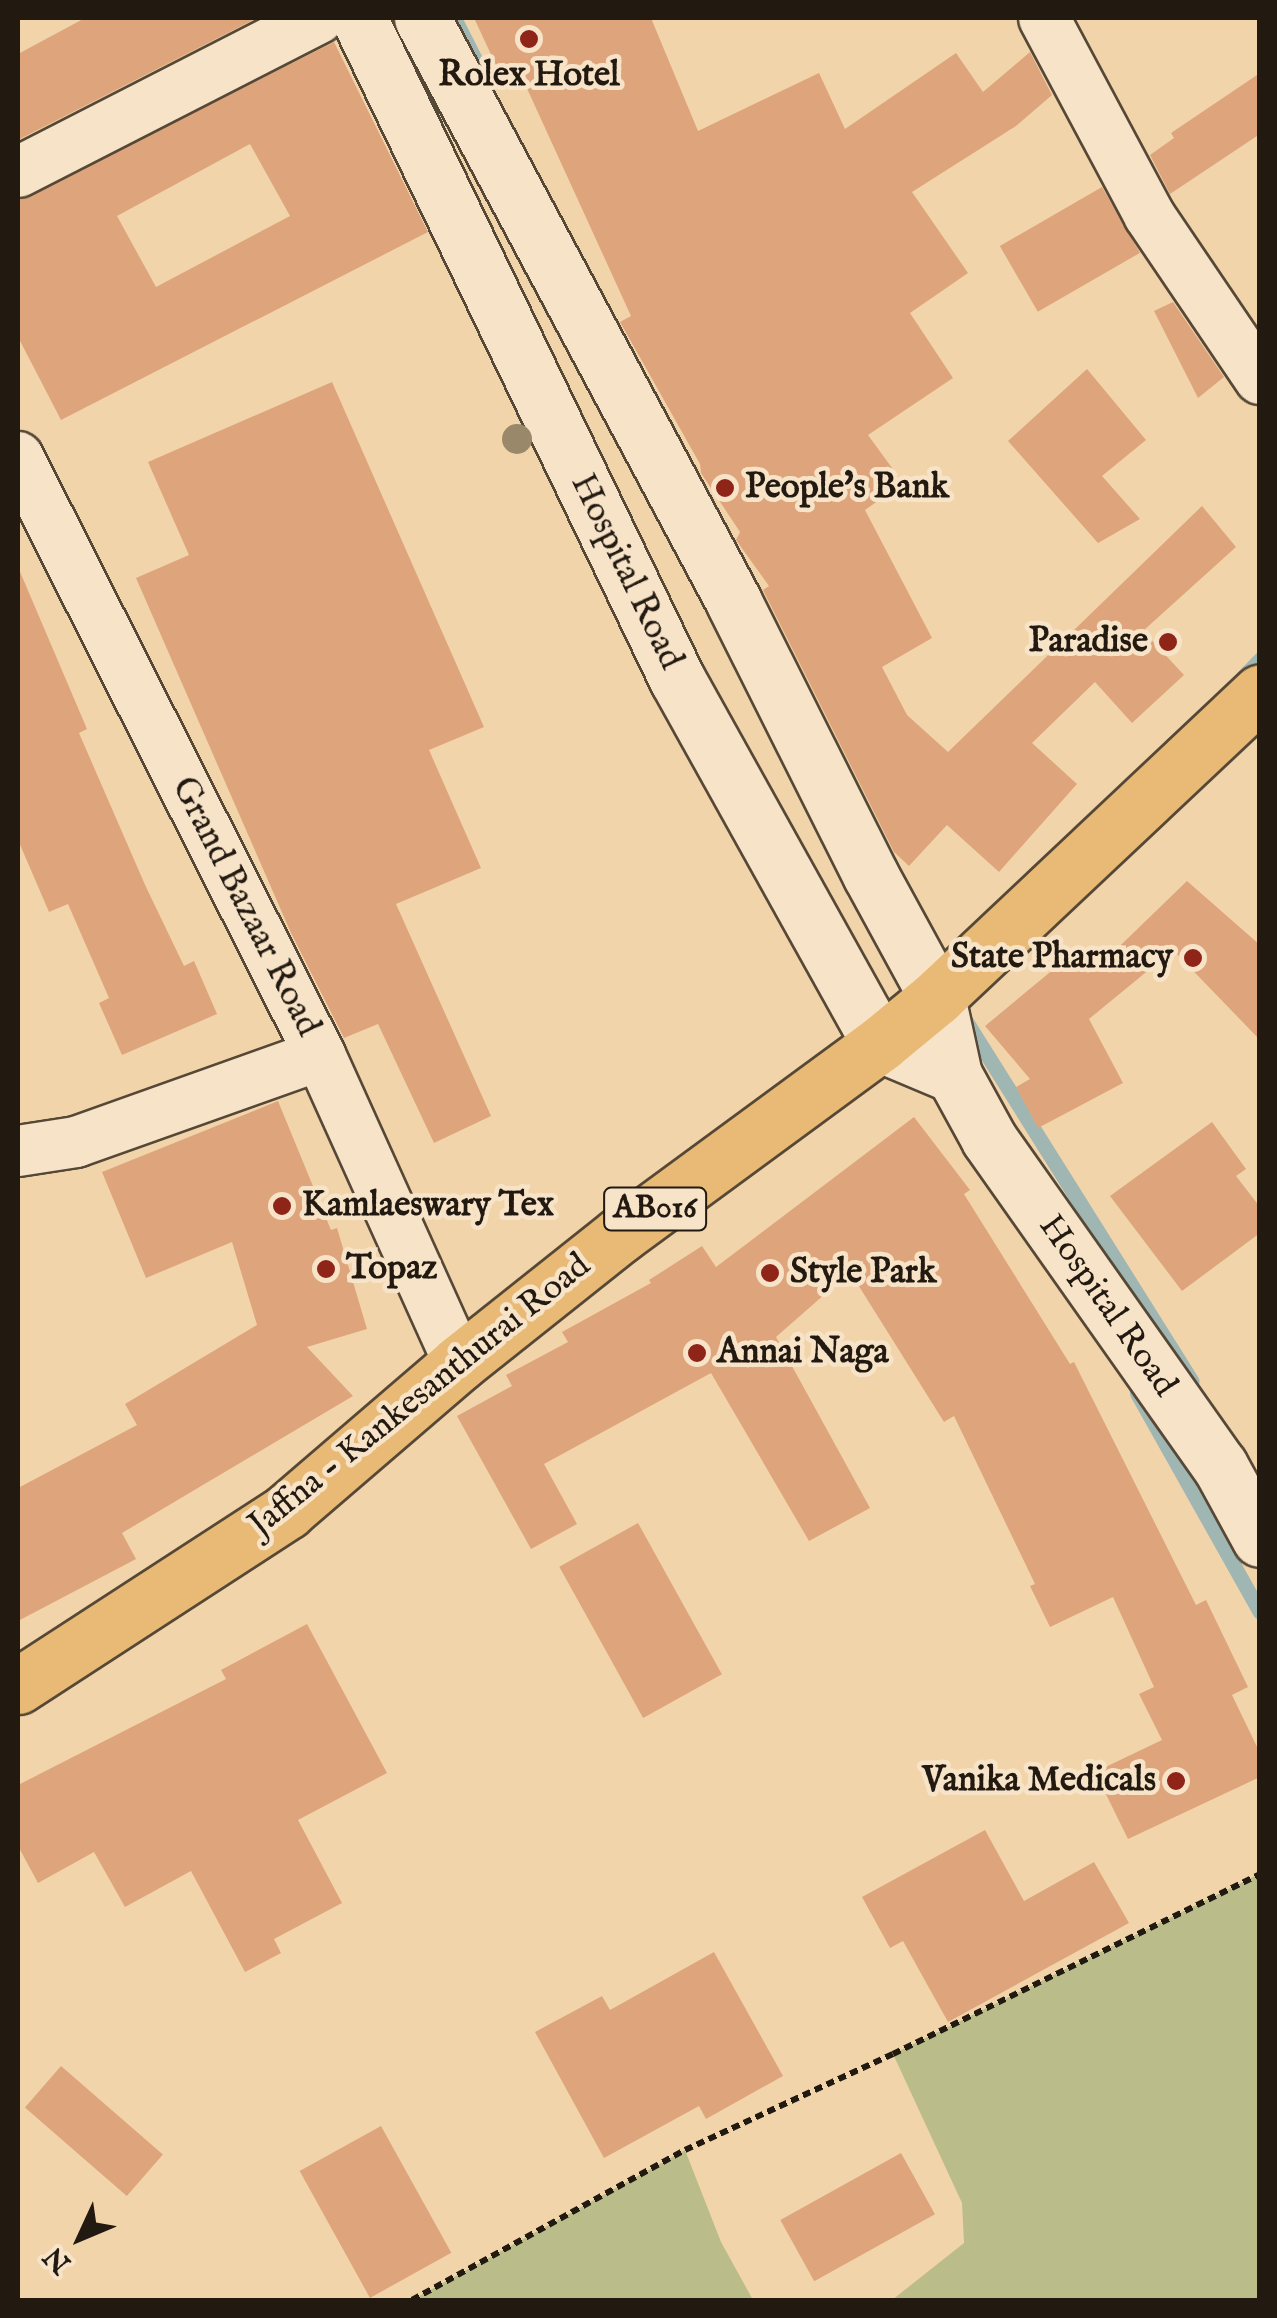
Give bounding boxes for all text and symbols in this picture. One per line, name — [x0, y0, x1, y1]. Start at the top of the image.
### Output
marker: Rolex Hotel — [518, 28, 540, 50]
place label: Rolex Hotel — [438, 55, 620, 97]
street label: Hospital Road — [561, 467, 691, 677]
place label: People's Bank — [745, 467, 949, 509]
marker: People's Bank — [714, 477, 736, 499]
place label: Paradise — [1028, 621, 1148, 663]
marker: Paradise — [1157, 631, 1179, 653]
street label: Grand Bazaar Road — [162, 770, 328, 1044]
place label: State Pharmacy — [951, 937, 1173, 979]
marker: State Pharmacy — [1182, 947, 1204, 969]
road number: AB016 — [602, 1182, 708, 1236]
place label: Kamlaeswary Tex — [302, 1185, 554, 1227]
marker: Kamlaeswary Tex — [271, 1195, 293, 1217]
street label: Hospital Road — [1029, 1207, 1185, 1405]
street label: Jaffna - Kankesanthurai Road — [241, 1245, 599, 1547]
place label: Topaz — [346, 1248, 438, 1290]
place label: Style Park — [790, 1252, 937, 1294]
marker: Topaz — [315, 1258, 337, 1280]
marker: Style Park — [759, 1262, 781, 1284]
place label: Annai Naga — [717, 1332, 889, 1374]
marker: Annai Naga — [686, 1342, 708, 1364]
place label: Vanika Medicals — [922, 1760, 1156, 1802]
marker: Vanika Medicals — [1165, 1770, 1187, 1792]
north arrow — [30, 2188, 130, 2288]
text: N — [37, 2238, 79, 2280]

